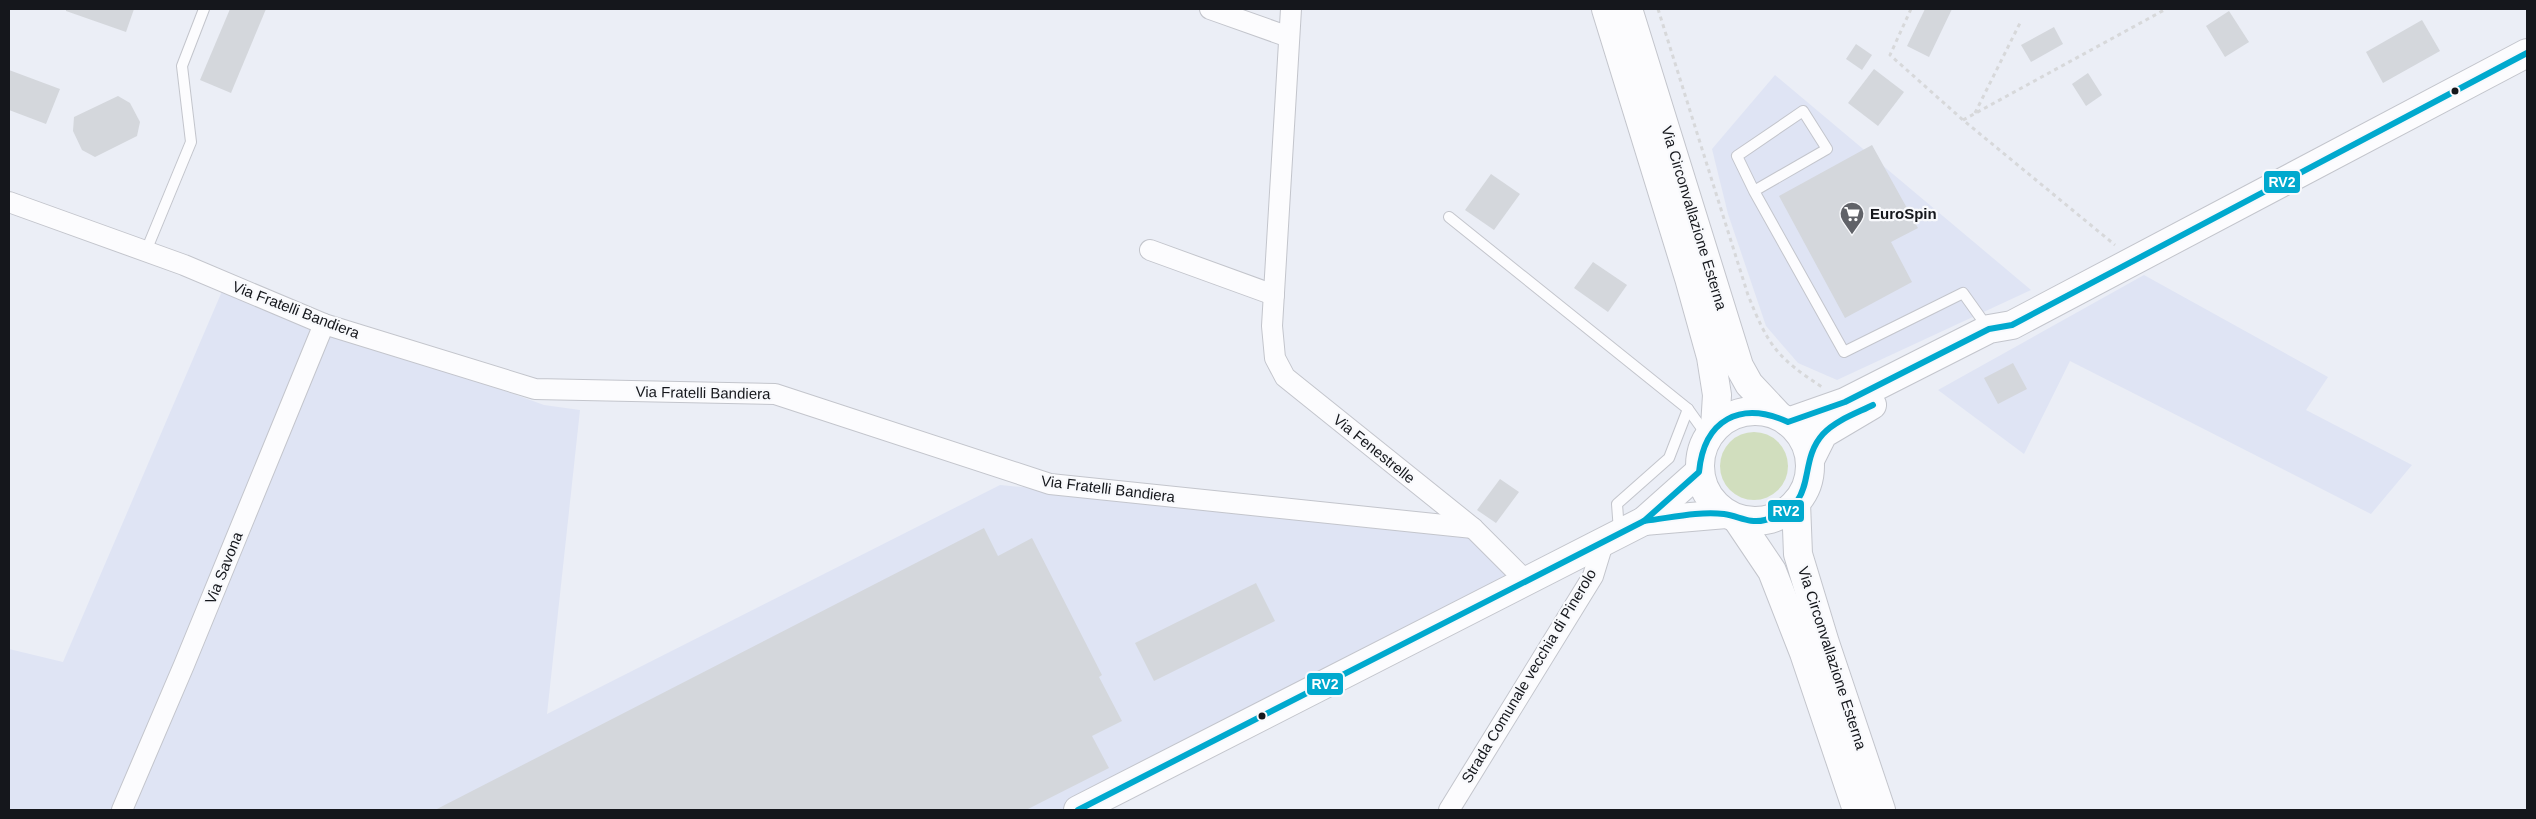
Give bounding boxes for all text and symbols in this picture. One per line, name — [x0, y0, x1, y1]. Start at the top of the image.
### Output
unlabelled marker — [2450, 86, 2460, 96]
street label: Via Circonvallazione Esterna — [1658, 124, 1731, 313]
line badge: RV2 — [2263, 170, 2301, 194]
text: RV2 — [2269, 174, 2296, 190]
supermarket icon: EuroSpin — [1839, 201, 1865, 235]
place label: EuroSpin — [1870, 205, 1937, 222]
street label: Via Fratelli Bandiera — [230, 277, 363, 342]
street label: Via Fratelli Bandiera — [635, 383, 771, 402]
street label: Via Fenestrelle — [1330, 411, 1418, 487]
street label: Via Fratelli Bandiera — [1040, 472, 1177, 505]
line badge: RV2 — [1767, 499, 1805, 523]
text: RV2 — [1773, 503, 1800, 519]
street label: Via Savona — [201, 529, 246, 606]
street label: Via Circonvallazione Esterna — [1795, 564, 1870, 752]
street label: Strada Comunale vecchia di Pinerolo — [1458, 566, 1599, 786]
line badge: RV2 — [1306, 672, 1344, 696]
text: RV2 — [1312, 676, 1339, 692]
unlabelled marker — [1257, 711, 1267, 721]

